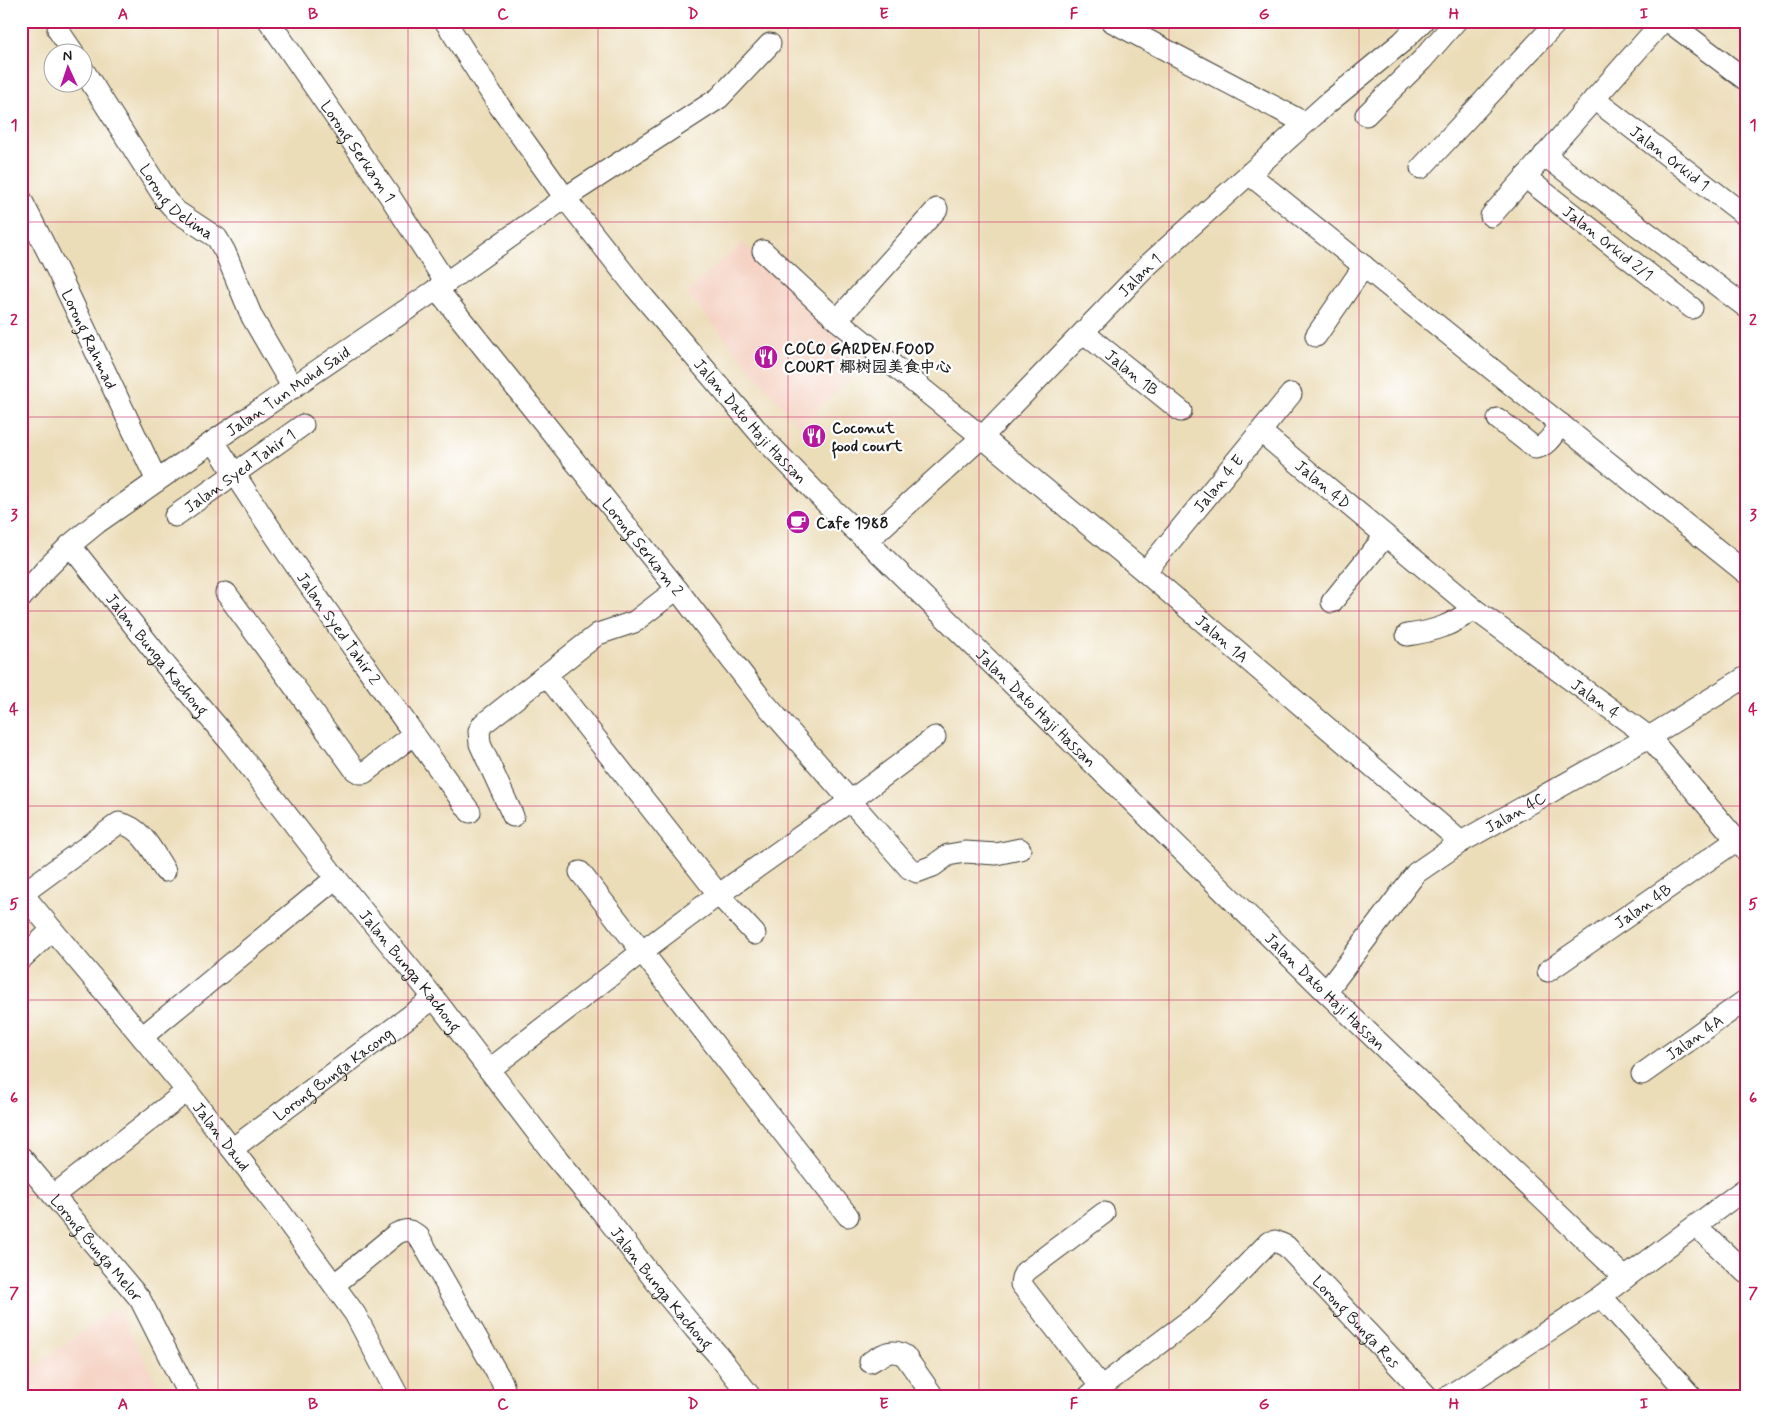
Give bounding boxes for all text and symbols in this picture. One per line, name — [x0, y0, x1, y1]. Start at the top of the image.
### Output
text: A — [118, 4, 128, 25]
text: B — [308, 4, 318, 25]
text: C — [497, 4, 509, 25]
text: D — [687, 4, 699, 25]
text: E — [879, 4, 889, 25]
text: F — [1070, 4, 1079, 25]
text: G — [1259, 4, 1270, 25]
text: H — [1449, 4, 1460, 25]
text: I — [1640, 4, 1649, 25]
north arrow — [42, 42, 92, 92]
text: N — [62, 47, 73, 65]
street label: Lorong Serkam 1 — [315, 97, 400, 207]
text: 1 — [10, 115, 18, 136]
text: 1 — [1749, 115, 1757, 136]
street label: Jalan Orkid 1 — [1625, 121, 1713, 196]
street label: Lorong Delima — [134, 160, 217, 245]
street label: Jalan Orkid 2/1 — [1558, 201, 1657, 286]
street label: Jalan 1 — [1114, 249, 1166, 302]
street label: Lorong Rahmad — [56, 286, 121, 393]
text: 2 — [10, 310, 18, 331]
text: 2 — [1749, 310, 1757, 331]
place label: COCO GARDEN FOOD COURT 椰树园美食中心 — [784, 339, 951, 378]
street label: Jalan Tun Mohd Said — [222, 342, 355, 442]
restaurant icon: COCO GARDEN FOOD COURT 椰树园美食中心 — [753, 344, 779, 370]
street label: Jalan 1B — [1100, 345, 1163, 401]
street label: Jalan Dato Haji Hassan — [688, 355, 811, 489]
place label: Coconut food court — [831, 418, 903, 459]
restaurant icon: Coconut food court — [801, 423, 827, 449]
street label: Jalan Syed Tahir 1 — [180, 425, 300, 518]
street label: Jalan 4 E — [1189, 451, 1249, 517]
street label: Jalan 4D — [1290, 456, 1355, 514]
street label: Lorong Serkam 2 — [596, 494, 688, 601]
text: 3 — [10, 505, 18, 526]
text: 3 — [1749, 505, 1757, 526]
cafe icon: Cafe 1988 — [785, 509, 811, 535]
place label: Cafe 1988 — [816, 513, 889, 534]
street label: Jalan Syed Tahir 2 — [291, 568, 385, 689]
street label: Jalan Bunga Kachong — [100, 590, 213, 721]
street label: Jalan 1A — [1190, 611, 1252, 668]
street label: Jalan Dato Haji Hassan — [971, 645, 1100, 772]
street label: Jalan 4 — [1566, 675, 1624, 724]
text: 4 — [9, 699, 19, 720]
text: 4 — [1748, 699, 1758, 720]
street label: Jalan 4C — [1482, 788, 1550, 838]
street label: Jalan 4B — [1610, 879, 1676, 934]
text: 5 — [9, 894, 19, 915]
text: 5 — [1748, 894, 1758, 915]
street label: Jalan Bunga Kachong — [354, 905, 465, 1037]
street label: Jalan Dato Haji Hassan — [1260, 929, 1390, 1056]
street label: Jalan 4A — [1662, 1010, 1728, 1066]
street label: Lorong Bunga Kacong — [270, 1023, 398, 1126]
text: 6 — [10, 1088, 18, 1109]
text: 6 — [1749, 1088, 1757, 1109]
street label: Jalan Daud — [187, 1098, 254, 1176]
street label: Lorong Bunga Melor — [45, 1191, 147, 1307]
street label: Jalan Bunga Kachong — [605, 1223, 717, 1355]
street label: Lorong Bunga Ros — [1307, 1272, 1404, 1373]
text: 7 — [9, 1283, 19, 1304]
text: 7 — [1748, 1283, 1758, 1304]
text: A — [118, 1394, 128, 1415]
text: B — [308, 1394, 318, 1415]
text: C — [497, 1394, 509, 1415]
text: D — [687, 1394, 699, 1415]
text: E — [879, 1394, 889, 1415]
text: F — [1070, 1394, 1079, 1415]
text: G — [1259, 1394, 1270, 1415]
text: H — [1449, 1394, 1460, 1415]
text: I — [1640, 1394, 1649, 1415]

